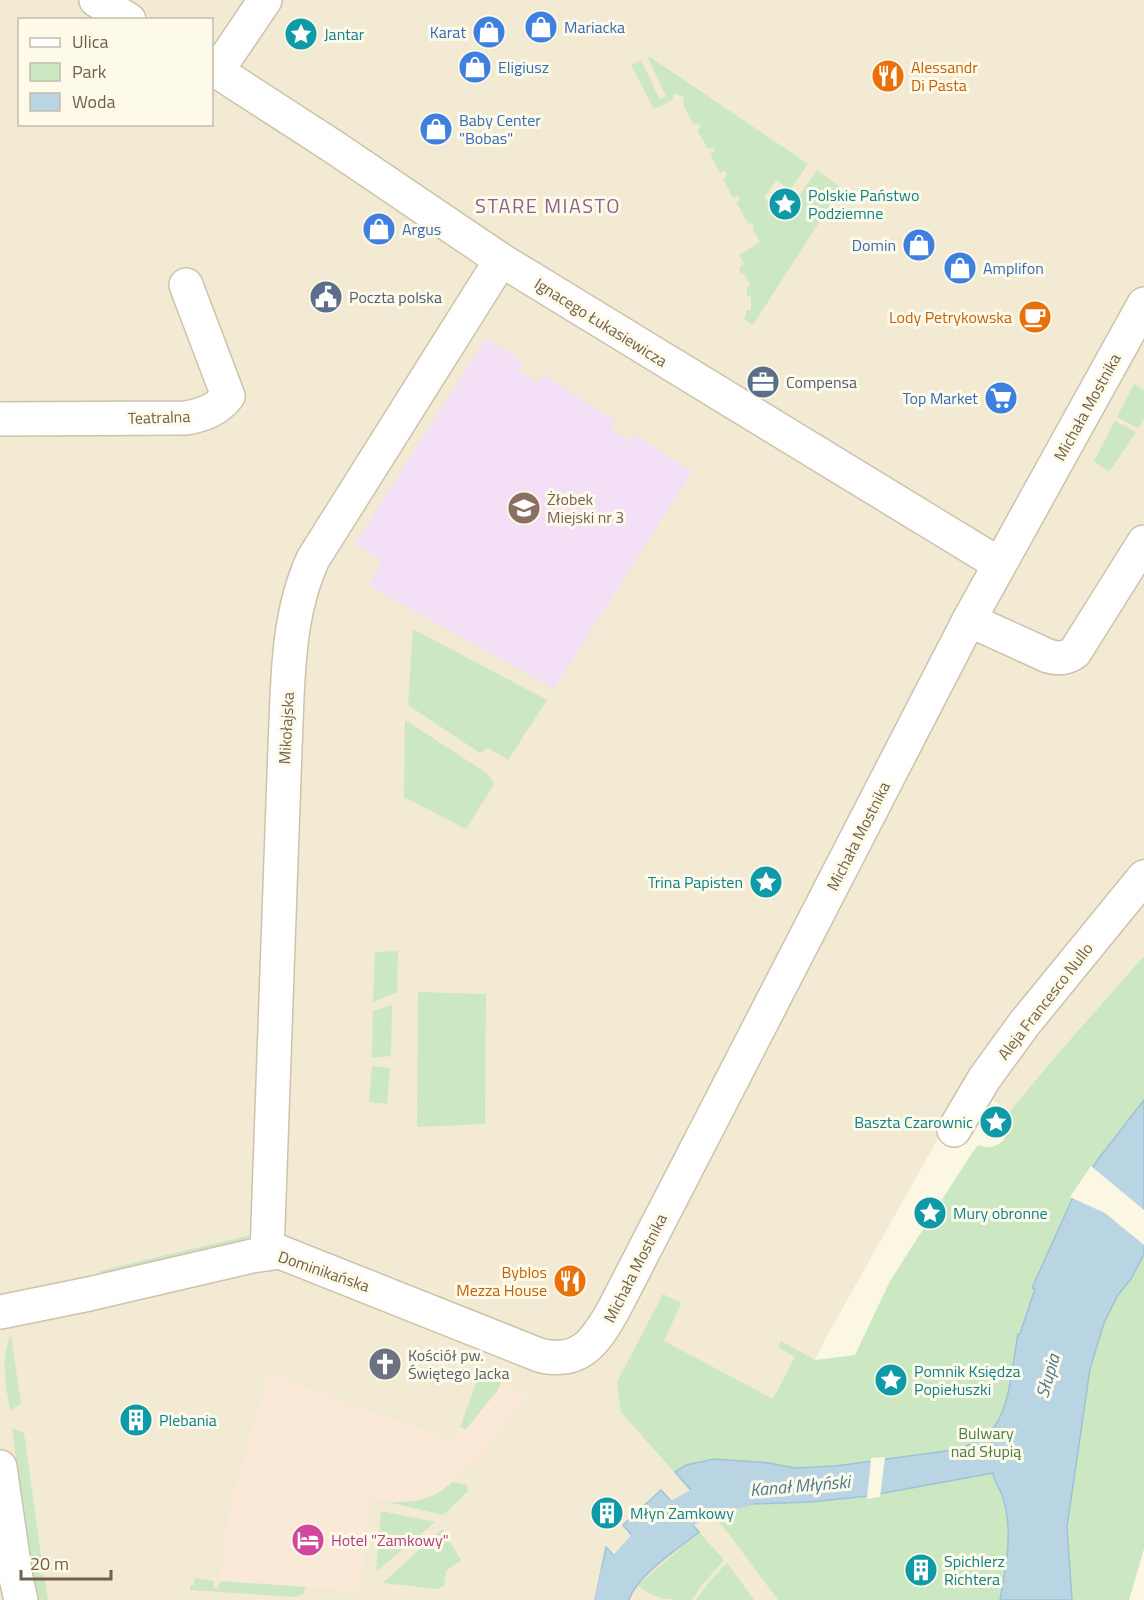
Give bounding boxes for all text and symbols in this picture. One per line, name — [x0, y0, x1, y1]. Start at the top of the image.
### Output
shop icon: Mariacka — [523, 9, 559, 45]
shop icon: Karat — [471, 14, 507, 50]
place label: Mariacka — [564, 15, 625, 39]
place icon: Jantar — [283, 16, 319, 52]
legend — [18, 18, 213, 126]
place label: Karat — [430, 20, 466, 44]
place label: Jantar — [324, 22, 365, 46]
text: Ulica — [72, 28, 109, 55]
shop icon: Eligiusz — [457, 49, 493, 85]
place label: Eligiusz — [498, 55, 549, 79]
place label: Alessandr Di Pasta — [911, 55, 978, 97]
text: Park — [72, 58, 107, 85]
restaurant icon: Alessandr Di Pasta — [870, 58, 906, 94]
text: Woda — [72, 88, 116, 115]
place label: Baby Center "Bobas" — [459, 108, 541, 150]
shop icon: Baby Center "Bobas" — [418, 111, 454, 147]
place label: Polskie Państwo Podziemne — [808, 183, 919, 225]
place icon: Polskie Państwo Podziemne — [767, 186, 803, 222]
district label: STARE MIASTO — [475, 190, 621, 221]
shop icon: Argus — [361, 211, 397, 247]
place label: Argus — [402, 217, 441, 241]
shop icon: Domin — [901, 227, 937, 263]
place label: Domin — [852, 233, 896, 257]
shop icon: Amplifon — [942, 250, 978, 286]
place label: Amplifon — [983, 256, 1044, 280]
street label: Ignacego Łukasiewicza — [530, 271, 672, 373]
public building icon: Poczta polska — [308, 279, 344, 315]
place label: Poczta polska — [349, 285, 442, 309]
cafe icon: Lody Petrykowska — [1017, 299, 1053, 335]
place label: Lody Petrykowska — [889, 305, 1012, 329]
street label: Michała Mostnika — [1048, 349, 1126, 465]
office icon: Compensa — [745, 364, 781, 400]
place label: Compensa — [786, 370, 857, 394]
supermarket icon: Top Market — [983, 380, 1019, 416]
place label: Top Market — [903, 386, 978, 410]
street label: Teatralna — [127, 404, 191, 430]
place label: Żłobek Miejski nr 3 — [547, 487, 624, 529]
school or university icon: Żłobek Miejski nr 3 — [506, 490, 542, 526]
street label: Mikołajska — [272, 691, 300, 765]
street label: Michała Mostnika — [820, 777, 896, 895]
place icon: Trina Papisten — [748, 864, 784, 900]
place label: Trina Papisten — [648, 870, 743, 894]
street label: Aleja Francesco Nullo — [992, 937, 1098, 1065]
place icon: Baszta Czarownic — [978, 1104, 1014, 1140]
place label: Baszta Czarownic — [854, 1110, 973, 1134]
place icon: Mury obronne — [912, 1195, 948, 1231]
place label: Mury obronne — [953, 1201, 1048, 1225]
street label: Michała Mostnika — [597, 1209, 673, 1327]
street label: Dominikańska — [275, 1244, 373, 1298]
place label: Byblos Mezza House — [456, 1260, 547, 1302]
restaurant icon: Byblos Mezza House — [552, 1263, 588, 1299]
place label: Kościół pw. Świętego Jacka — [408, 1343, 509, 1385]
church icon: Kościół pw. Świętego Jacka — [367, 1346, 403, 1382]
water label: Słupia — [1028, 1350, 1067, 1401]
place label: Pomnik Księdza Popiełuszki — [914, 1359, 1020, 1401]
place icon: Pomnik Księdza Popiełuszki — [873, 1362, 909, 1398]
building icon: Plebania — [118, 1402, 154, 1438]
place label: Plebania — [159, 1408, 217, 1432]
park label: Bulwary nad Słupią — [951, 1421, 1021, 1463]
water label: Kanał Młyński — [749, 1467, 853, 1503]
building icon: Młyn Zamkowy — [589, 1495, 625, 1531]
place label: Młyn Zamkowy — [630, 1501, 734, 1525]
hotel icon: Hotel "Zamkowy" — [290, 1522, 326, 1558]
place label: Hotel "Zamkowy" — [331, 1528, 449, 1552]
scale bar — [21, 1543, 111, 1581]
place label: Spichlerz Richtera — [944, 1549, 1005, 1591]
text: 20 m — [30, 1550, 69, 1577]
building icon: Spichlerz Richtera — [903, 1552, 939, 1588]

